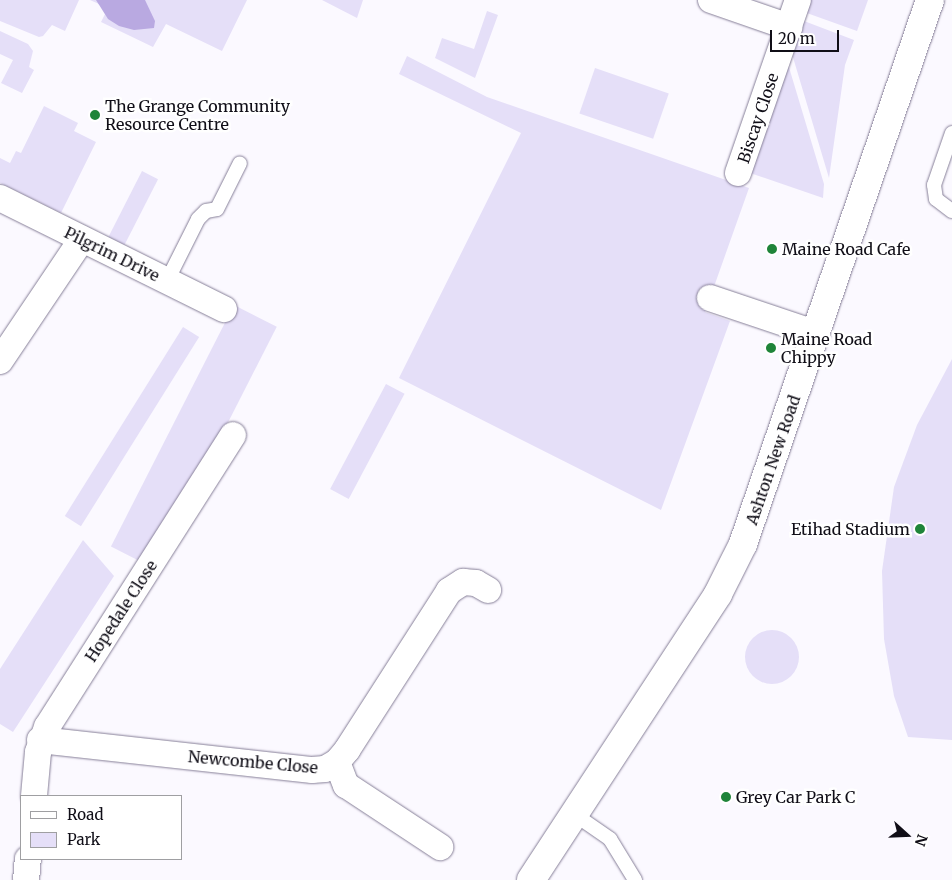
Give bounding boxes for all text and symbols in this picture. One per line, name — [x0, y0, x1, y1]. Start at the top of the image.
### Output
scale bar — [772, 20, 841, 52]
text: 20 m — [778, 29, 815, 48]
street label: Biscay Close — [734, 70, 782, 166]
place label: The Grange Community Resource Centre — [105, 96, 290, 134]
marker: The Grange Community Resource Centre — [89, 109, 101, 121]
street label: Pilgrim Drive — [61, 223, 163, 285]
place label: Maine Road Cafe — [782, 239, 910, 259]
marker: Maine Road Cafe — [766, 243, 778, 255]
place label: Maine Road Chippy — [781, 329, 872, 367]
marker: Maine Road Chippy — [765, 342, 777, 354]
street label: Ashton New Road — [742, 393, 804, 527]
place label: Etihad Stadium — [791, 519, 910, 539]
marker: Etihad Stadium — [914, 523, 926, 535]
street label: Hopedale Close — [81, 557, 161, 665]
street label: Newcombe Close — [187, 747, 319, 777]
place label: Grey Car Park C — [736, 787, 856, 807]
marker: Grey Car Park C — [720, 791, 732, 803]
legend — [20, 795, 182, 860]
text: Road — [67, 805, 103, 824]
north arrow — [882, 810, 932, 860]
text: Park — [67, 830, 100, 849]
text: N — [911, 832, 931, 848]

